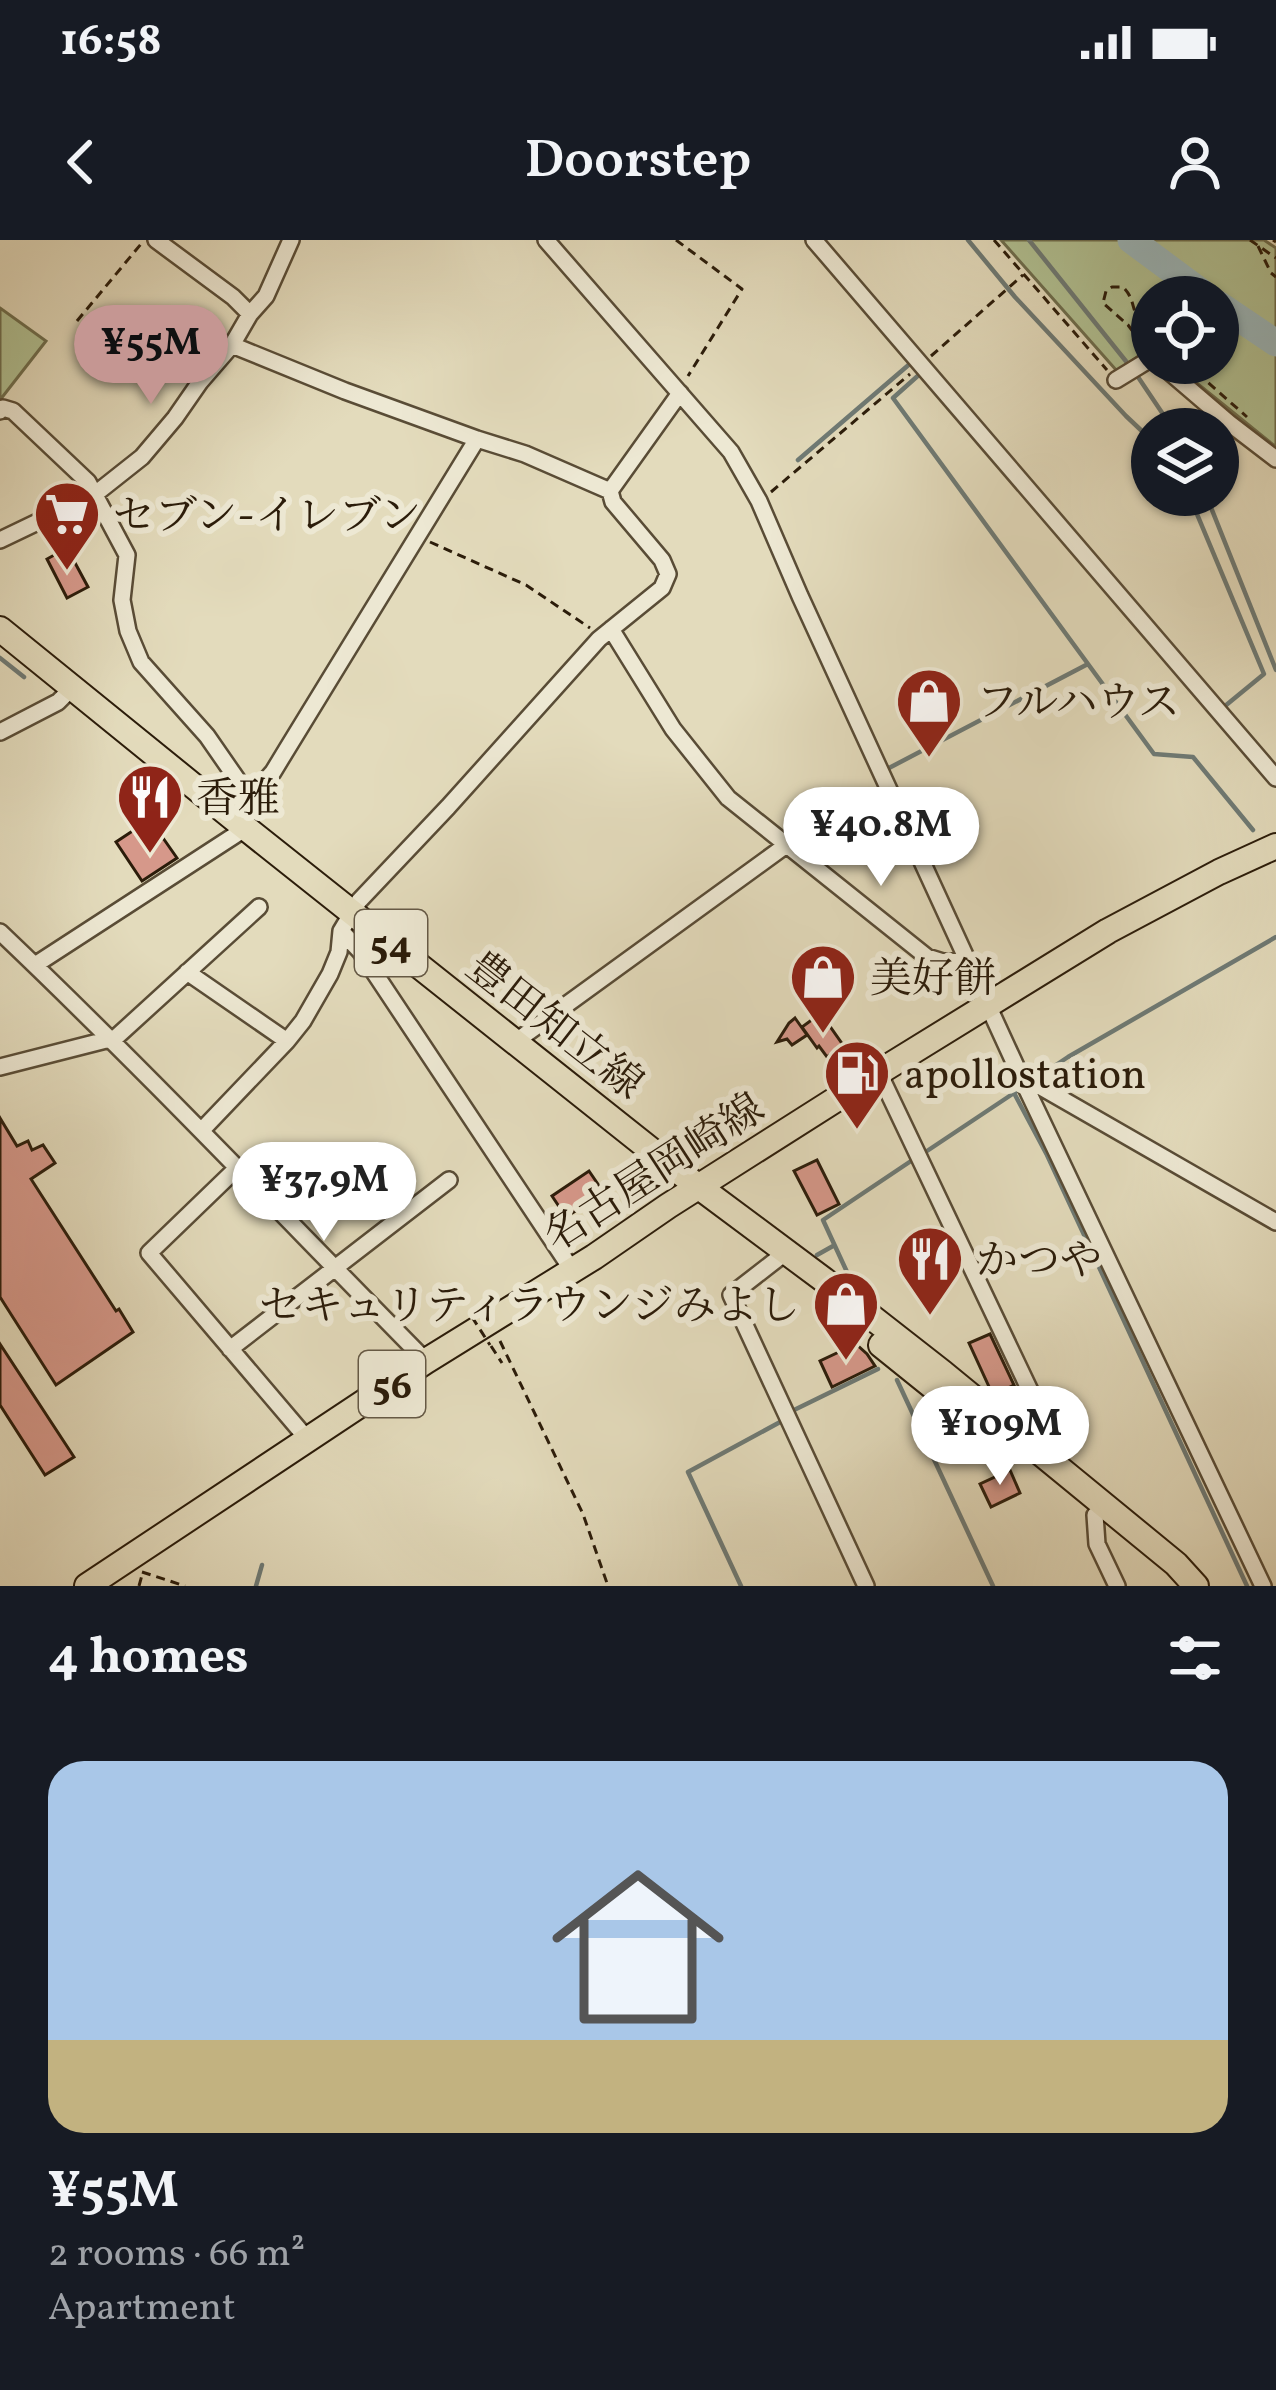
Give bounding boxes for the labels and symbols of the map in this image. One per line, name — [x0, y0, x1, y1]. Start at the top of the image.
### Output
pin: ¥55M — [80, 305, 222, 407]
supermarket icon: セブン-イレブン — [32, 479, 102, 573]
place label: セブン-イレブン — [113, 489, 421, 548]
shop icon: フルハウス — [894, 666, 964, 760]
place label: フルハウス — [976, 676, 1180, 735]
restaurant icon: 香雅 — [115, 762, 185, 856]
place label: 香雅 — [196, 772, 280, 831]
pin: ¥40.8M — [783, 787, 979, 889]
road number: 54 — [355, 910, 427, 976]
street label: 豊田知立線 — [452, 940, 654, 1115]
shop icon: 美好餅 — [788, 942, 858, 1036]
place label: 美好餅 — [870, 952, 996, 1011]
fuel station icon: apollostation — [822, 1038, 892, 1132]
place label: apollostation — [904, 1048, 1146, 1107]
street label: 名古屋岡崎線 — [534, 1081, 777, 1268]
pin: ¥37.9M — [226, 1142, 422, 1244]
restaurant icon: かつや — [895, 1224, 965, 1318]
place label: かつや — [976, 1234, 1102, 1293]
shop icon: セキュリティラウンジみよし — [811, 1269, 881, 1363]
place label: セキュリティラウンジみよし — [259, 1279, 800, 1338]
road number: 56 — [359, 1351, 425, 1417]
pin: ¥109M — [916, 1386, 1084, 1488]

